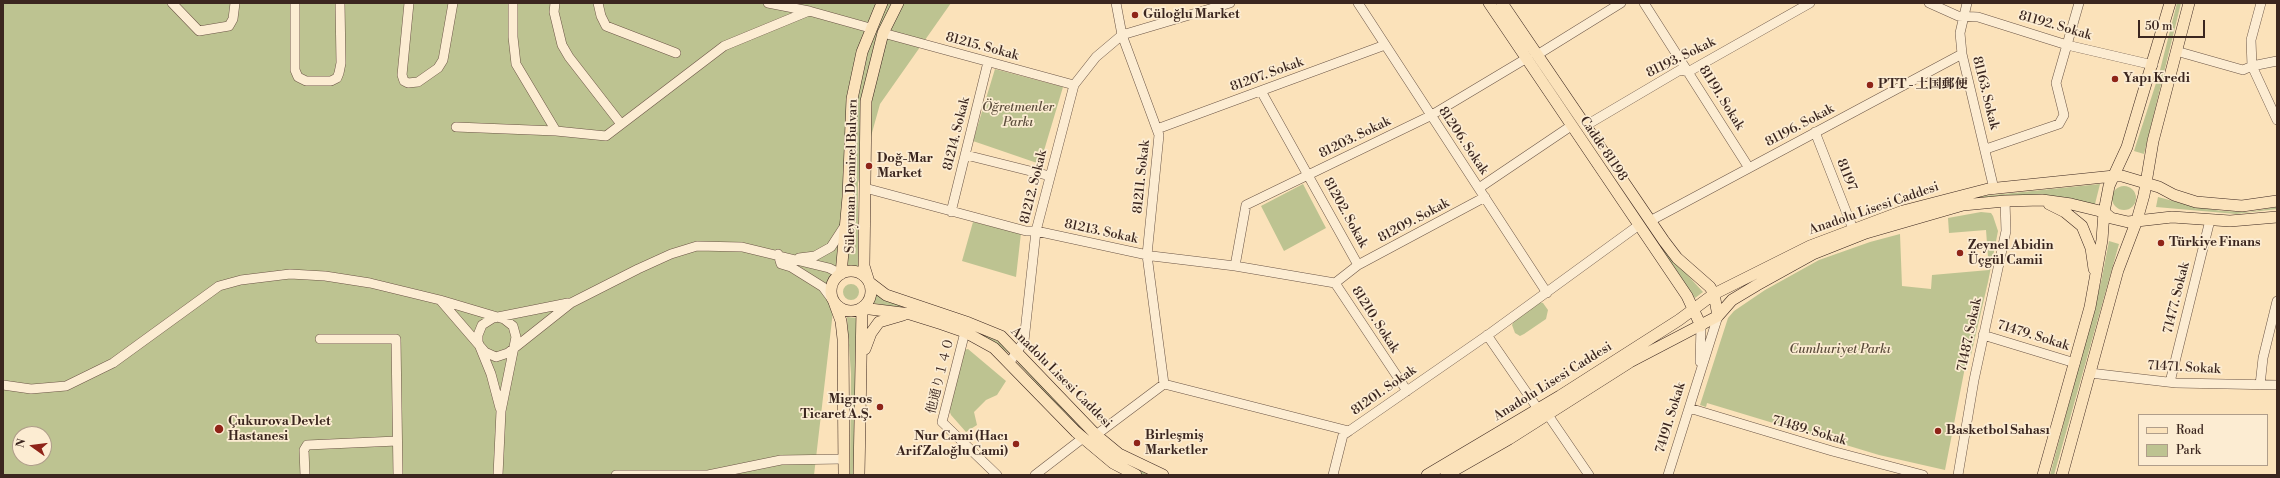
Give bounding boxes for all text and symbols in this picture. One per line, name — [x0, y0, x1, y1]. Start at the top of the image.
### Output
place label: Güloğlu Market — [1143, 7, 1240, 23]
street label: 81192. Sokak — [2017, 8, 2093, 44]
marker: Güloğlu Market — [1130, 10, 1140, 20]
scale bar — [2140, 12, 2207, 38]
text: 50 m — [2145, 19, 2173, 34]
street label: 81215. Sokak — [944, 30, 1020, 64]
street label: 81193. Sokak — [1644, 35, 1718, 81]
street label: 81207. Sokak — [1228, 55, 1306, 95]
street label: 81163. Sokak — [1968, 55, 2002, 131]
street label: 81191. Sokak — [1695, 63, 1747, 133]
place label: Yapı Kredi — [2123, 71, 2190, 87]
marker: Yapı Kredi — [2110, 74, 2120, 84]
place label: PTT - 土国郵便 — [1878, 77, 1968, 93]
marker: PTT - 土国郵便 — [1865, 80, 1875, 90]
street label: 81214. Sokak — [940, 96, 974, 172]
street label: Süleyman Demirel Bulvarı — [843, 99, 861, 253]
park label: Öğretmenler Parkı — [982, 100, 1054, 131]
street label: 81196. Sokak — [1763, 101, 1837, 151]
street label: 81206. Sokak — [1435, 104, 1491, 178]
street label: 81203. Sokak — [1317, 114, 1393, 162]
street label: Cadde 81198 — [1576, 114, 1630, 184]
street label: 81211. Sokak — [1130, 139, 1154, 215]
street label: 81212. Sokak — [1017, 149, 1051, 225]
place label: Doğ-Mar Market — [877, 151, 933, 182]
street label: 81197 — [1833, 157, 1859, 193]
marker: Doğ-Mar Market — [864, 161, 874, 171]
street label: 81202. Sokak — [1319, 175, 1371, 251]
street label: Anadolu Lisesi Caddesi — [1807, 179, 1941, 239]
street label: 81209. Sokak — [1376, 196, 1452, 246]
street label: 81213. Sokak — [1063, 217, 1139, 247]
place label: Türkiye Finans — [2169, 235, 2260, 251]
place label: Zeynel Abidin Üçgül Camii — [1968, 238, 2053, 269]
marker: Türkiye Finans — [2156, 238, 2166, 248]
marker: Zeynel Abidin Üçgül Camii — [1955, 248, 1965, 258]
street label: 71477. Sokak — [2161, 261, 2193, 335]
street label: 81210. Sokak — [1348, 284, 1402, 356]
street label: 71487. Sokak — [1955, 297, 1985, 373]
street label: 71479. Sokak — [1995, 318, 2071, 354]
street label: Anadolu Lisesi Caddesi — [1007, 324, 1115, 432]
street label: 他通り１４０ — [924, 336, 958, 416]
street label: Anadolu Lisesi Caddesi — [1491, 339, 1615, 425]
park label: Cumhuriyet Parkı — [1789, 342, 1891, 358]
street label: 71471. Sokak — [2147, 358, 2221, 378]
street label: 81201. Sokak — [1348, 363, 1420, 419]
street label: 74191. Sokak — [1653, 381, 1689, 455]
place label: Migros Ticaret A.Ş. — [800, 392, 872, 423]
marker: Migros Ticaret A.Ş. — [875, 402, 885, 412]
street label: 71489. Sokak — [1770, 413, 1848, 449]
place label: Çukurova Devlet Hastanesi — [228, 414, 330, 445]
legend — [2138, 414, 2268, 466]
marker: Çukurova Devlet Hastanesi — [213, 423, 225, 435]
place label: Basketbol Sahası — [1946, 423, 2050, 439]
text: Road — [2176, 423, 2204, 438]
north arrow — [12, 426, 52, 466]
marker: Basketbol Sahası — [1933, 426, 1943, 436]
place label: Birleşmiş Marketler — [1145, 428, 1208, 459]
place label: Nur Cami (Hacı Arif Zaloğlu Cami) — [896, 429, 1008, 460]
text: N — [13, 437, 29, 449]
marker: Birleşmiş Marketler — [1132, 438, 1142, 448]
marker: Nur Cami (Hacı Arif Zaloğlu Cami) — [1011, 439, 1021, 449]
text: Park — [2176, 443, 2201, 458]

